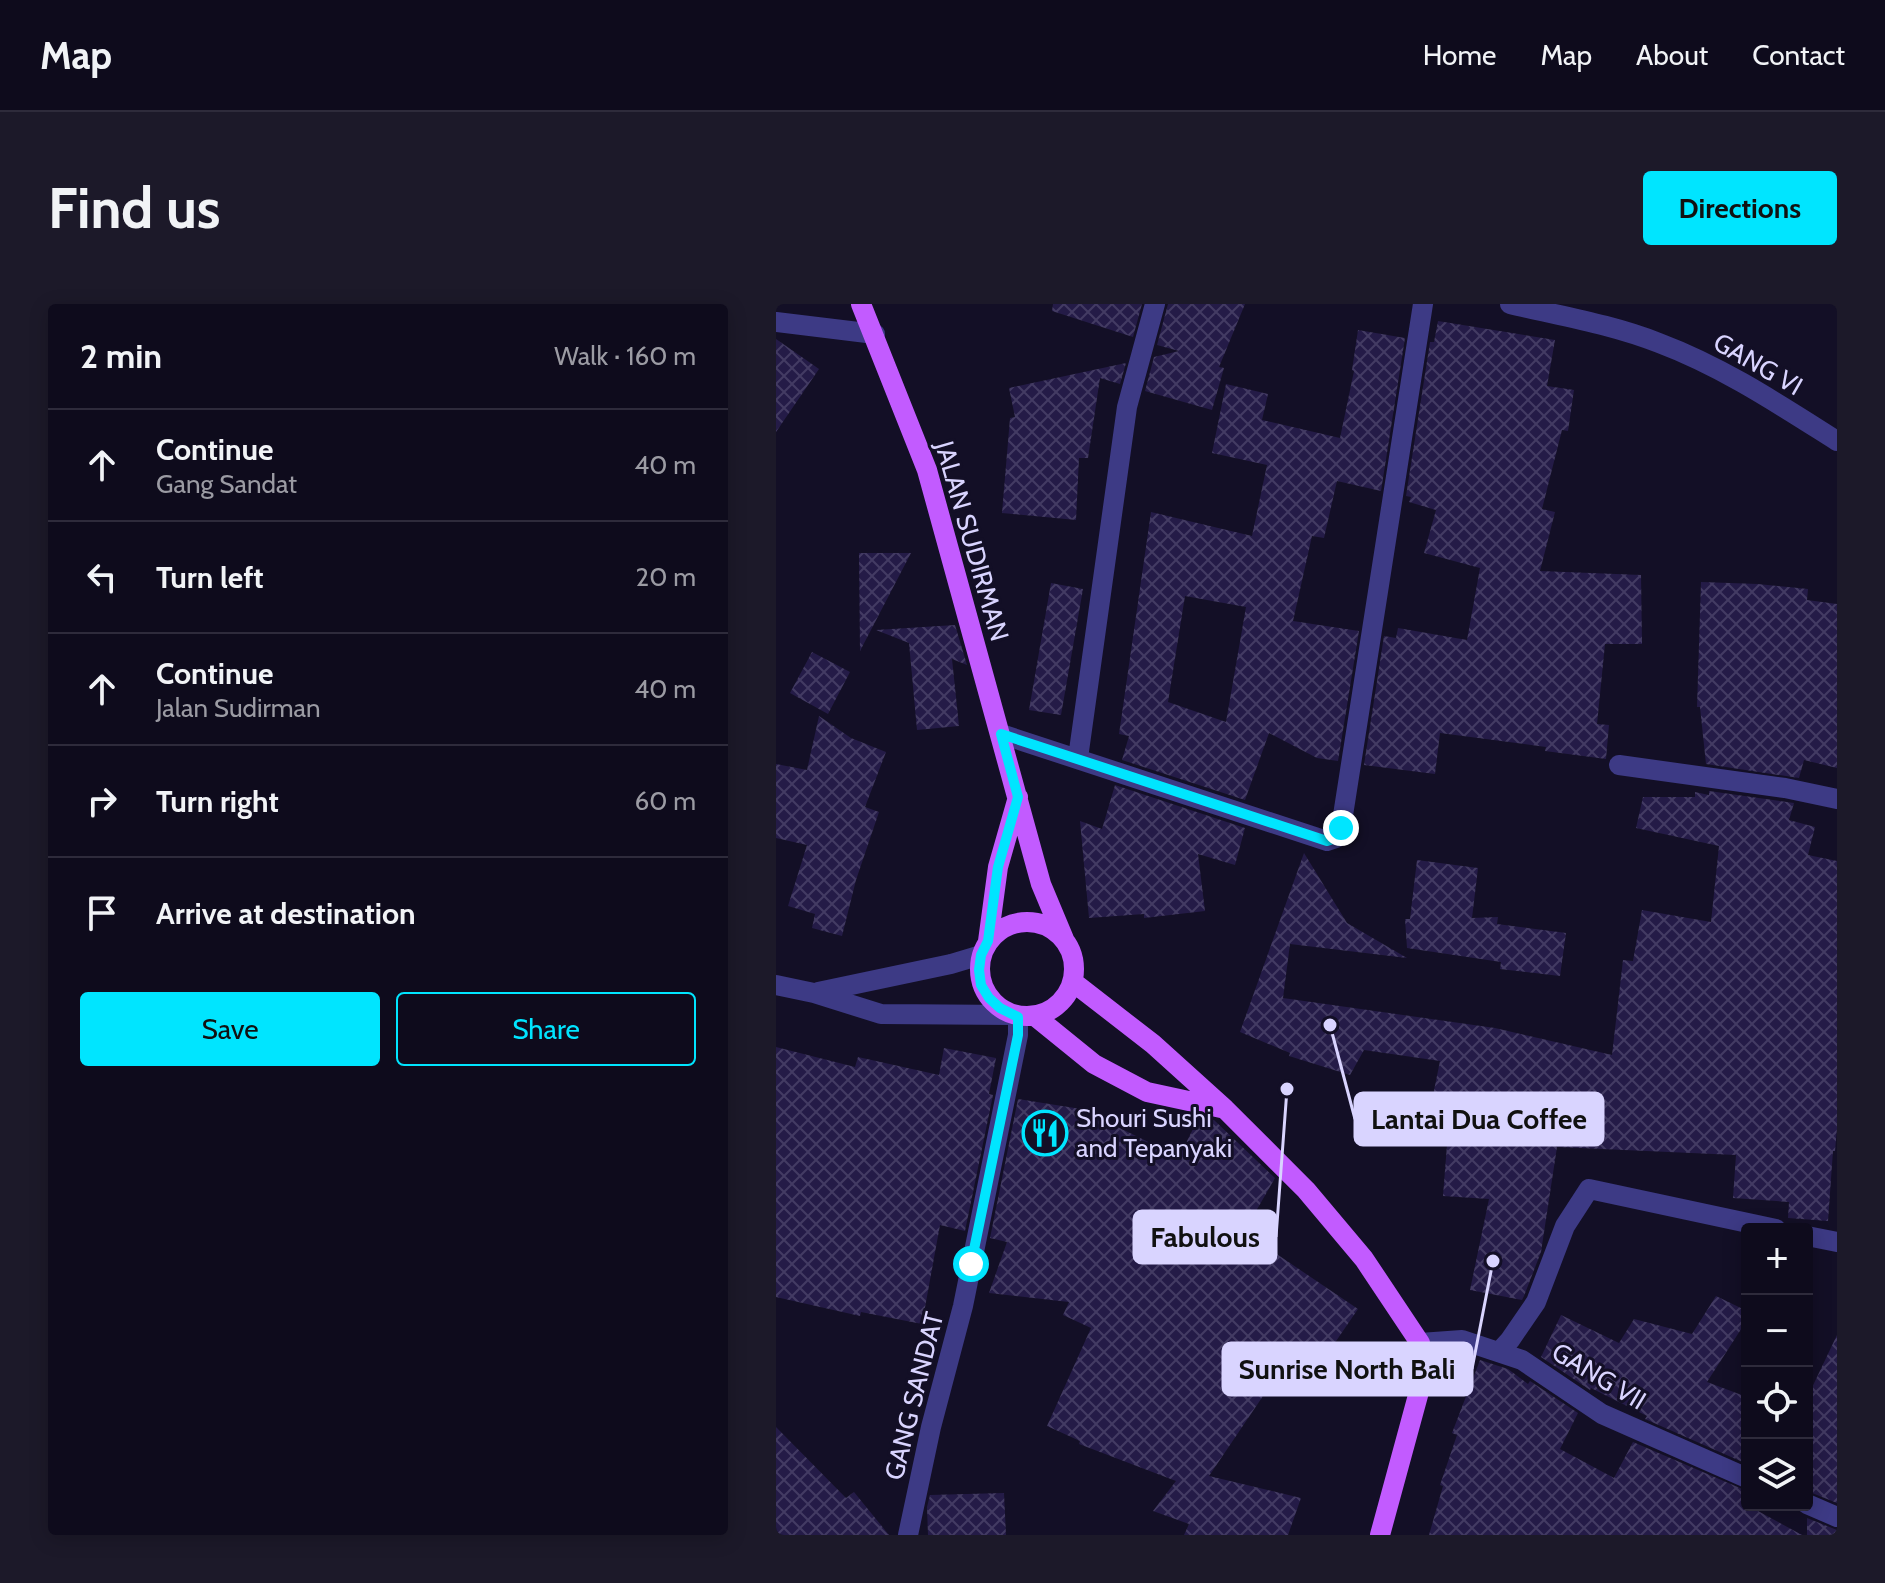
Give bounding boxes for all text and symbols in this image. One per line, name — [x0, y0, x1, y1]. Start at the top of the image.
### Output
text: Map — [40, 32, 112, 79]
text: Home — [1423, 38, 1496, 72]
text: Map — [1540, 38, 1592, 72]
text: About — [1636, 38, 1708, 72]
text: Contact — [1752, 38, 1845, 72]
button: Directions — [1643, 171, 1837, 245]
text: Find us — [48, 174, 221, 242]
street label: GANG VI — [1708, 326, 1808, 402]
text: 2 min — [80, 335, 162, 377]
text: Walk · 160 m — [554, 340, 696, 372]
text: Continue — [156, 431, 273, 468]
street label: JALAN SUDIRMAN — [928, 436, 1016, 645]
icon: ahead — [80, 443, 124, 487]
text: 40 m — [634, 449, 696, 481]
text: Gang Sandat — [156, 468, 297, 500]
icon: left — [80, 555, 124, 599]
text: Turn left — [156, 559, 264, 596]
text: 20 m — [636, 561, 696, 593]
text: Continue — [156, 655, 273, 692]
icon: ahead — [80, 667, 124, 711]
text: 40 m — [634, 673, 696, 705]
text: Jalan Sudirman — [156, 692, 320, 724]
icon: right — [80, 779, 124, 823]
text: Turn right — [156, 783, 279, 820]
text: 60 m — [634, 785, 696, 817]
route end — [1323, 810, 1359, 846]
icon: arrive — [80, 891, 124, 935]
text: Arrive at destination — [156, 895, 416, 932]
button: Save — [80, 992, 380, 1066]
button: Share — [396, 992, 696, 1066]
callout: Lantai Dua Coffee — [1355, 1093, 1603, 1145]
place label: Shouri Sushi and Tepanyaki — [1076, 1102, 1232, 1164]
text: Lantai Dua Coffee — [1371, 1102, 1587, 1136]
restaurant icon: Shouri Sushi and Tepanyaki — [1021, 1109, 1069, 1157]
callout: Fabulous — [1134, 1211, 1276, 1263]
text: Fabulous — [1150, 1220, 1260, 1254]
map controls — [1741, 1223, 1813, 1511]
button: + — [1741, 1223, 1813, 1295]
route start — [953, 1246, 989, 1282]
button: − — [1741, 1295, 1813, 1367]
street label: GANG SANDAT — [878, 1309, 950, 1483]
street label: GANG VII — [1546, 1335, 1652, 1417]
callout: Sunrise North Bali — [1223, 1343, 1472, 1395]
text: Sunrise North Bali — [1238, 1352, 1456, 1386]
button: locate — [1741, 1367, 1813, 1439]
button: layers — [1741, 1439, 1813, 1511]

